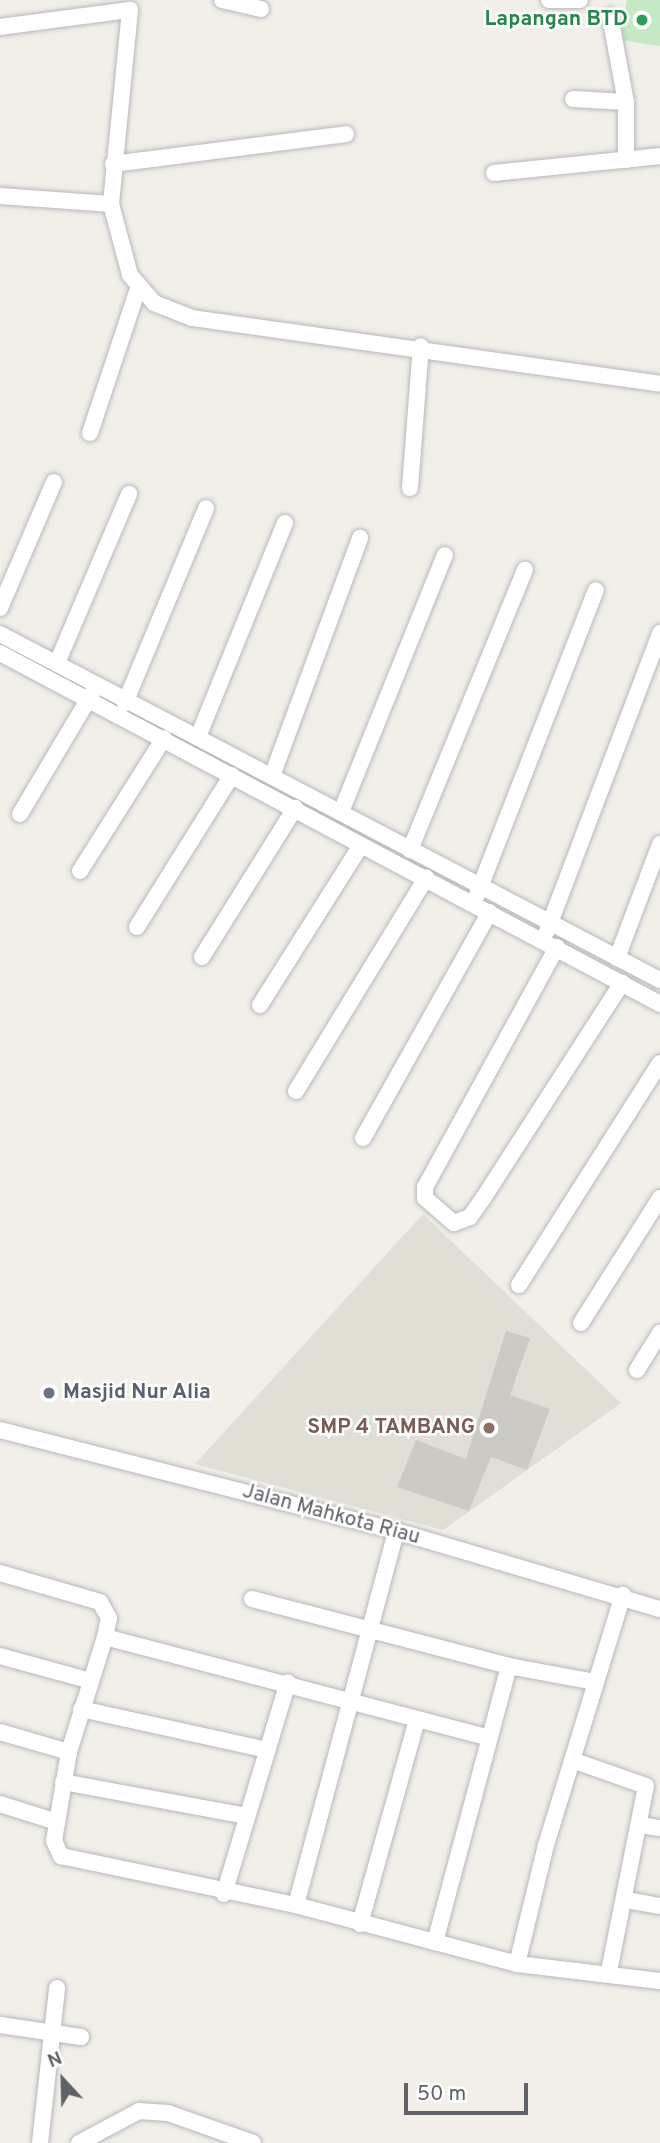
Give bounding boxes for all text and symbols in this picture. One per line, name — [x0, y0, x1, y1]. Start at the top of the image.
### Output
place label: Lapangan BTD — [484, 7, 628, 33]
marker: Lapangan BTD — [634, 12, 650, 28]
place label: Masjid Nur Alia — [63, 1380, 212, 1406]
marker: Masjid Nur Alia — [41, 1385, 57, 1401]
place label: SMP 4 TAMBANG — [307, 1415, 475, 1441]
marker: SMP 4 TAMBANG — [481, 1420, 497, 1436]
street label: Jalan Mahkota Riau — [239, 1479, 423, 1551]
north arrow — [28, 2045, 98, 2115]
text: N — [44, 2047, 66, 2074]
scale bar — [408, 2070, 532, 2114]
text: 50 m — [417, 2081, 466, 2108]

